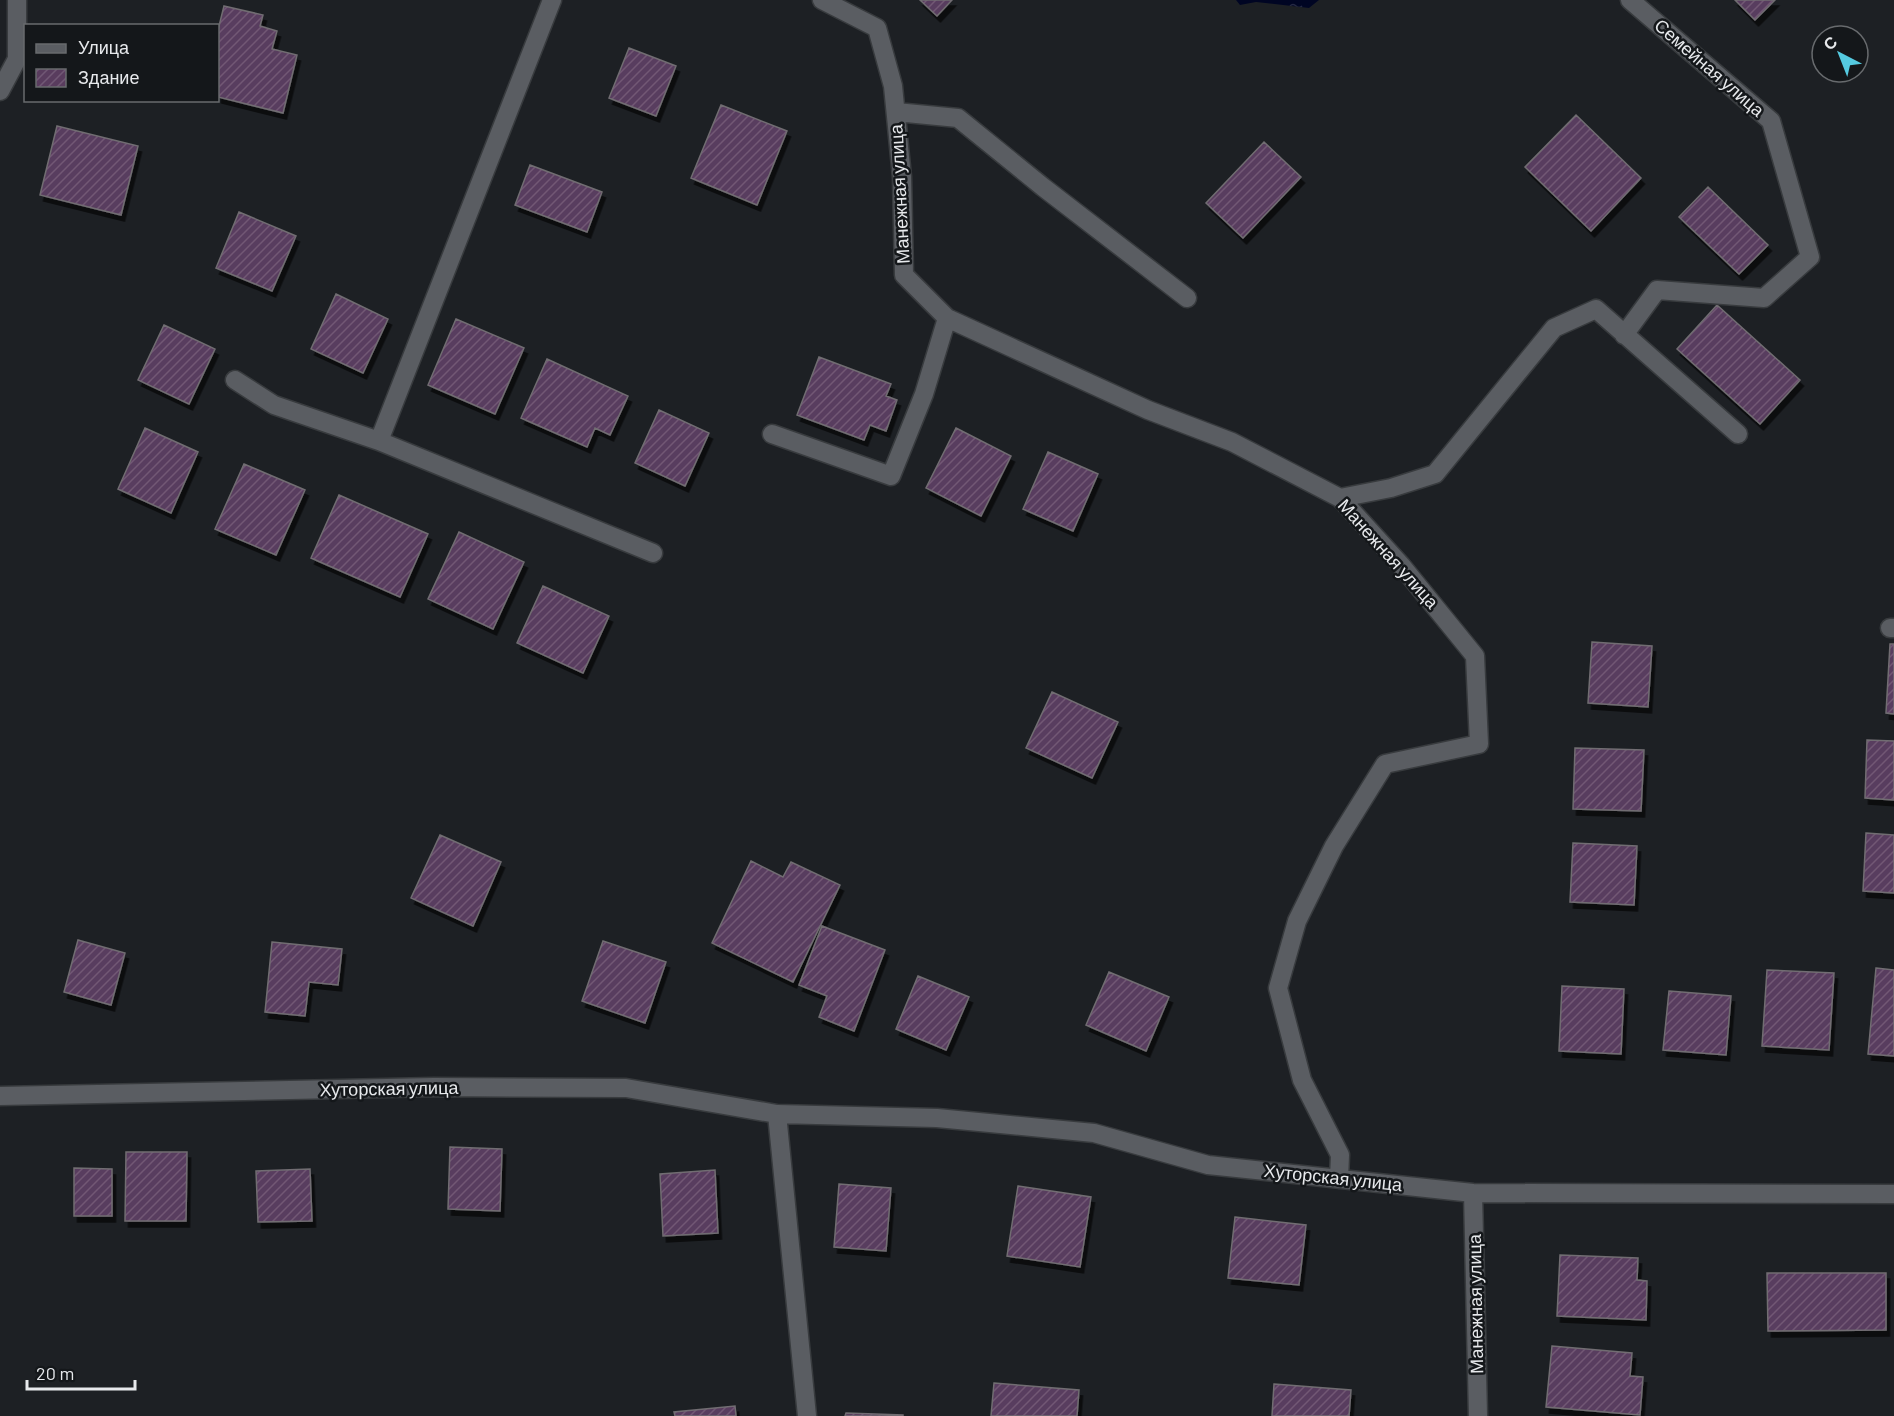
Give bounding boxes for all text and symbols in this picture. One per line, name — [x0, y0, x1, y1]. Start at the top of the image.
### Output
street label: Семейная улица — [1650, 14, 1770, 122]
legend — [24, 24, 219, 102]
north arrow — [1810, 24, 1870, 84]
text: С — [1819, 31, 1841, 53]
text: Улица — [78, 36, 130, 58]
text: Здание — [78, 66, 139, 88]
street label: Манежная улица — [884, 123, 914, 264]
street label: Манежная улица — [1334, 494, 1444, 613]
street label: Хуторская улица — [319, 1076, 460, 1100]
street label: Хуторская улица — [1263, 1159, 1404, 1195]
street label: Манежная улица — [1463, 1233, 1487, 1374]
scale bar — [27, 1353, 135, 1391]
text: 20 m — [36, 1362, 74, 1384]

